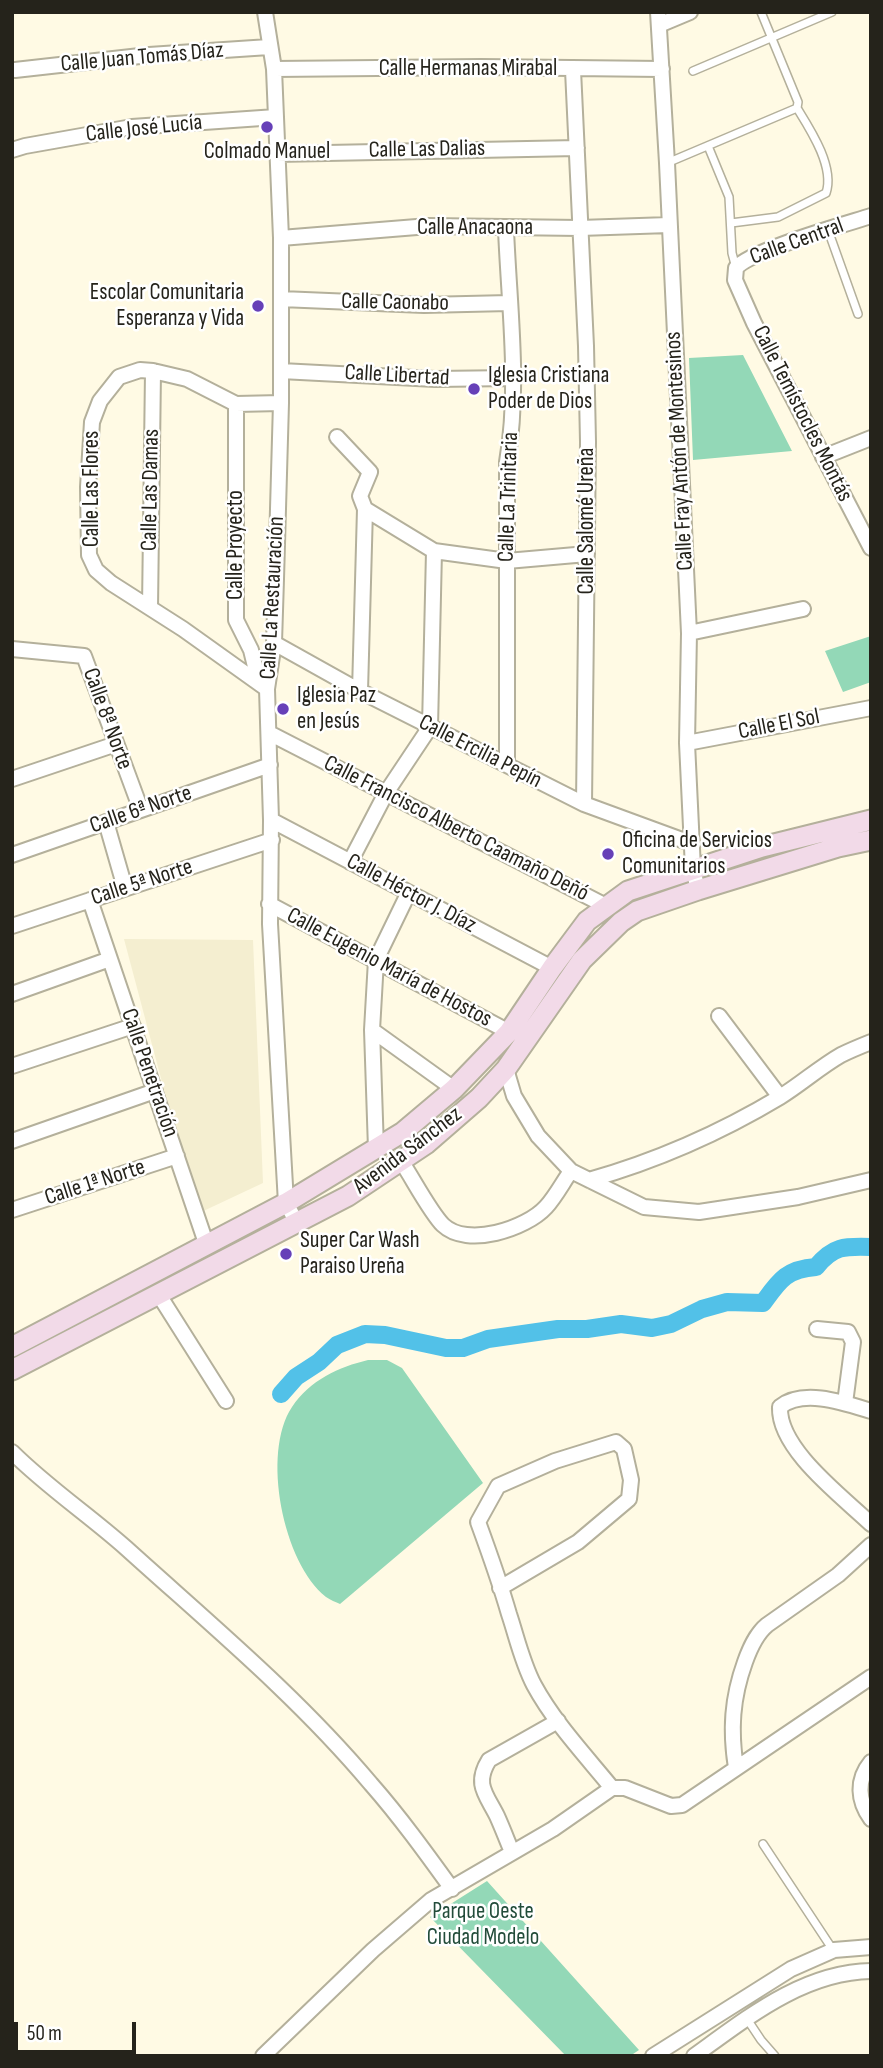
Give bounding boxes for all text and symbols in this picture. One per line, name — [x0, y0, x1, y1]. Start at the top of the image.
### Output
street label: Calle Juan Tomás Díaz — [59, 37, 225, 79]
street label: Calle Hermanas Mirabal — [379, 55, 557, 83]
street label: Calle José Lucía — [84, 109, 204, 149]
marker: Colmado Manuel — [259, 119, 275, 135]
street label: Calle Las Dalias — [369, 135, 485, 165]
place label: Colmado Manuel — [204, 138, 330, 166]
street label: Calle Central — [746, 212, 848, 272]
street label: Calle Anacaona — [417, 214, 533, 242]
place label: Escolar Comunitaria Esperanza y Vida — [90, 279, 244, 333]
street label: Calle Caonabo — [341, 288, 449, 318]
marker: Escolar Comunitaria Esperanza y Vida — [250, 298, 266, 314]
street label: Calle Temístocles Montás — [746, 321, 858, 507]
street label: Calle Fray Antón de Montesinos — [660, 331, 700, 571]
street label: Calle Libertad — [344, 359, 450, 393]
place label: Iglesia Cristiana Poder de Dios — [488, 362, 609, 416]
marker: Iglesia Cristiana Poder de Dios — [466, 381, 482, 397]
street label: Calle Las Damas — [136, 429, 166, 551]
street label: Calle Las Flores — [78, 431, 106, 547]
street label: Calle La Trinitaria — [493, 431, 525, 563]
street label: Calle Salomé Ureña — [573, 448, 601, 594]
street label: Calle Proyecto — [222, 490, 250, 600]
street label: Calle La Restauración — [255, 516, 291, 680]
street label: Calle 8ª Norte — [76, 665, 138, 773]
place label: Iglesia Paz en Jesús — [297, 682, 376, 736]
marker: Iglesia Paz en Jesús — [275, 701, 291, 717]
street label: Calle El Sol — [736, 704, 822, 746]
street label: Calle Ercilia Pepín — [414, 709, 546, 795]
street label: Calle Francisco Alberto Caamaño Deñó — [319, 750, 593, 908]
street label: Calle 6ª Norte — [86, 780, 196, 840]
place label: Oficina de Servicios Comunitarios — [622, 827, 772, 881]
marker: Oficina de Servicios Comunitarios — [600, 846, 616, 862]
street label: Calle Héctor J. Díaz — [341, 848, 481, 940]
street label: Calle 5ª Norte — [88, 854, 196, 912]
street label: Calle Eugenio María de Hostos — [282, 902, 496, 1034]
street label: Calle Penetración — [114, 1005, 184, 1141]
street label: Avenida Sánchez — [348, 1101, 468, 1201]
street label: Calle 1ª Norte — [41, 1154, 149, 1212]
place label: Super Car Wash Paraiso Ureña — [300, 1227, 420, 1281]
marker: Super Car Wash Paraiso Ureña — [278, 1246, 294, 1262]
park label: Parque Oeste Ciudad Modelo — [427, 1898, 539, 1952]
scale bar — [18, 2008, 140, 2052]
text: 50 m — [27, 2021, 62, 2046]

